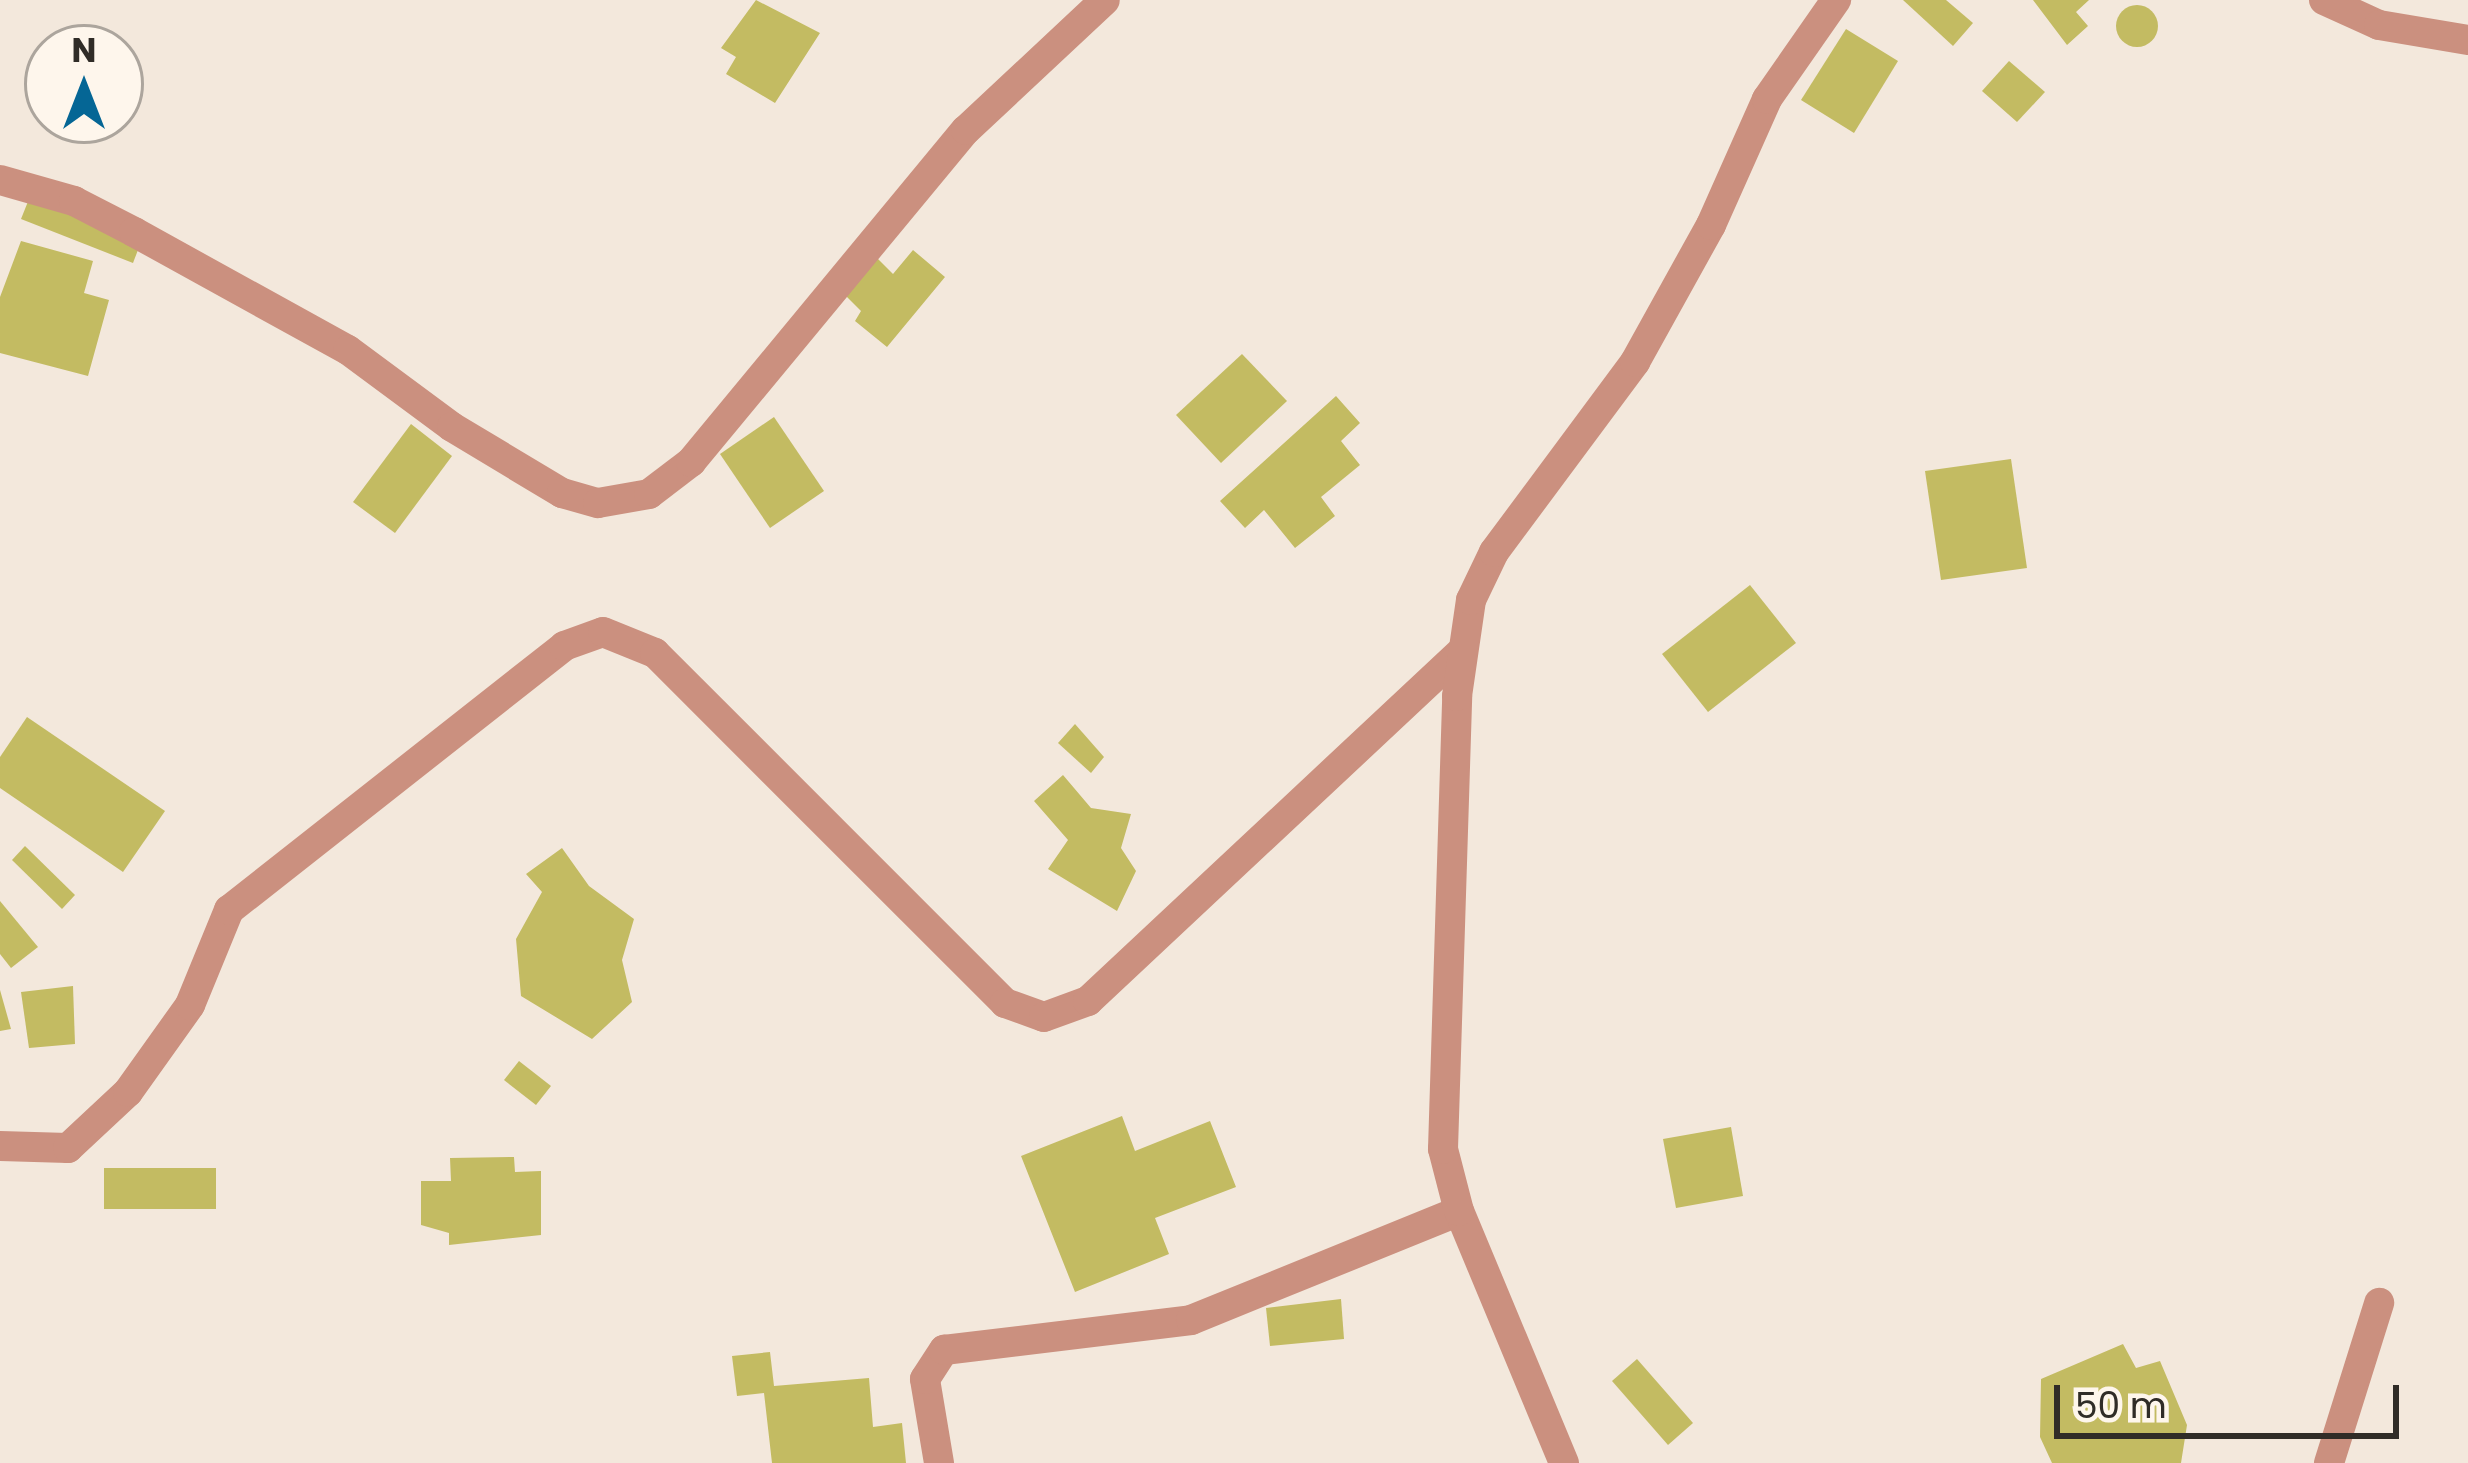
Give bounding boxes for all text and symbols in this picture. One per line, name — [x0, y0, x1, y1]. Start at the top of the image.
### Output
north arrow — [24, 24, 144, 144]
text: N — [72, 27, 96, 74]
scale bar — [2060, 1361, 2405, 1435]
text: 50 m — [2075, 1380, 2167, 1431]

